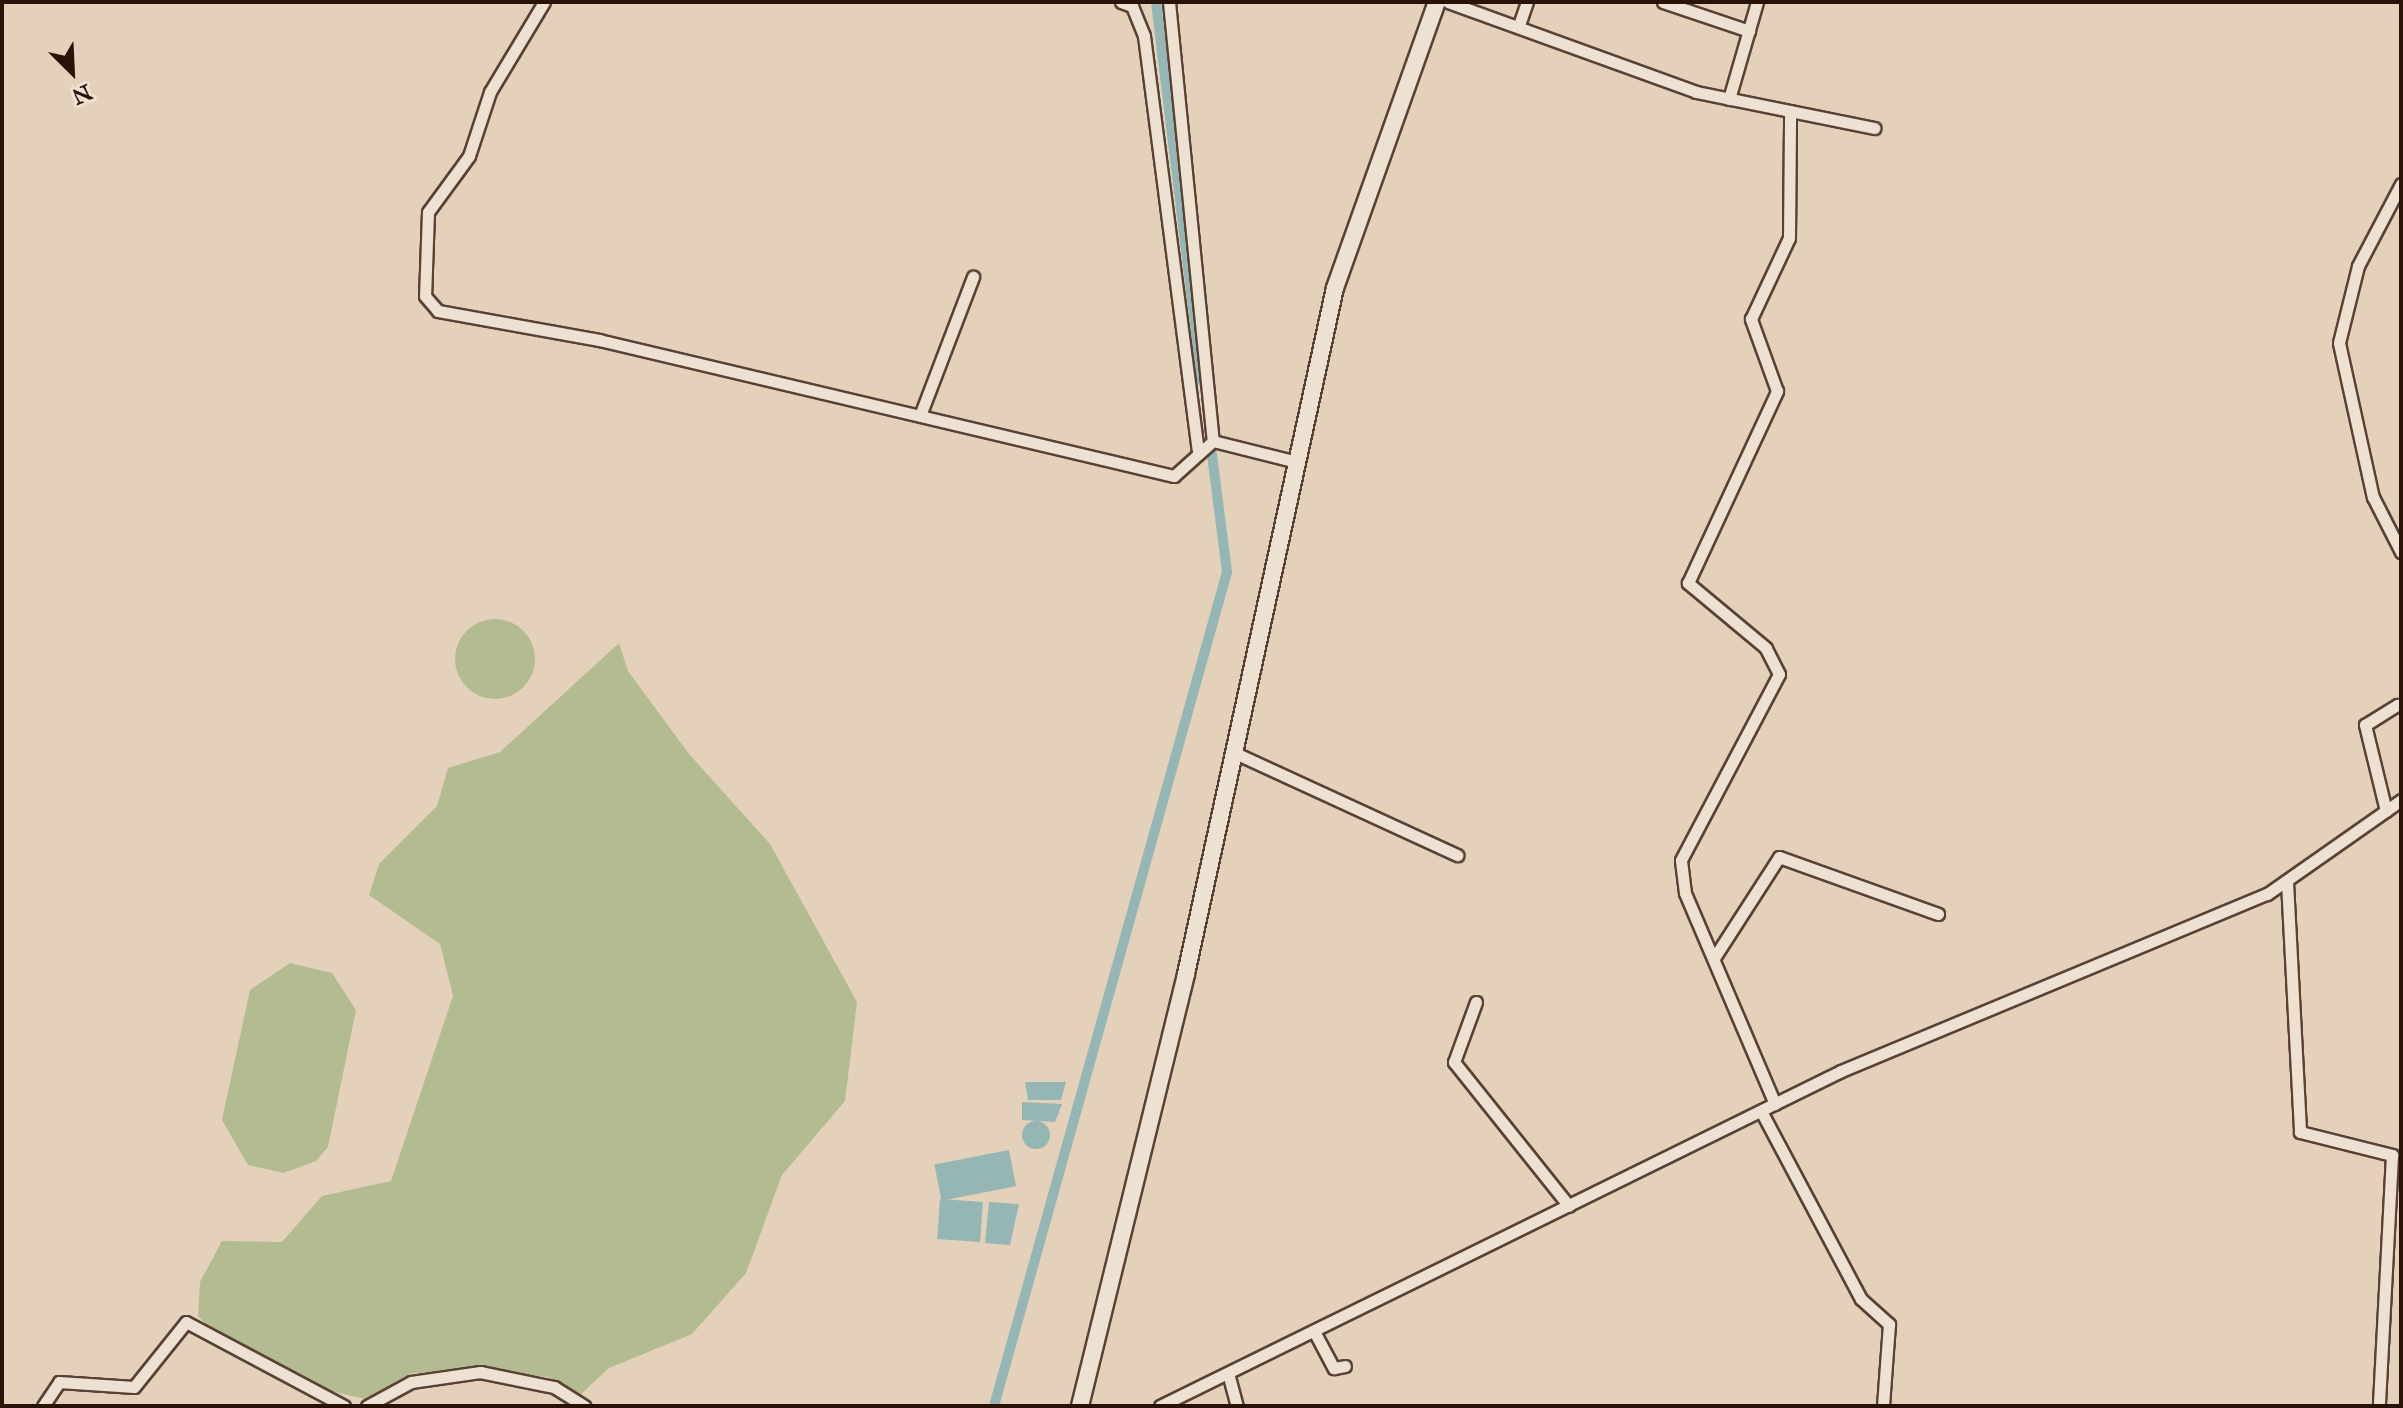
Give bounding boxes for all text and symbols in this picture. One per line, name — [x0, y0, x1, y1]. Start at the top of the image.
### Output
north arrow — [32, 32, 112, 112]
text: N — [68, 78, 96, 111]

